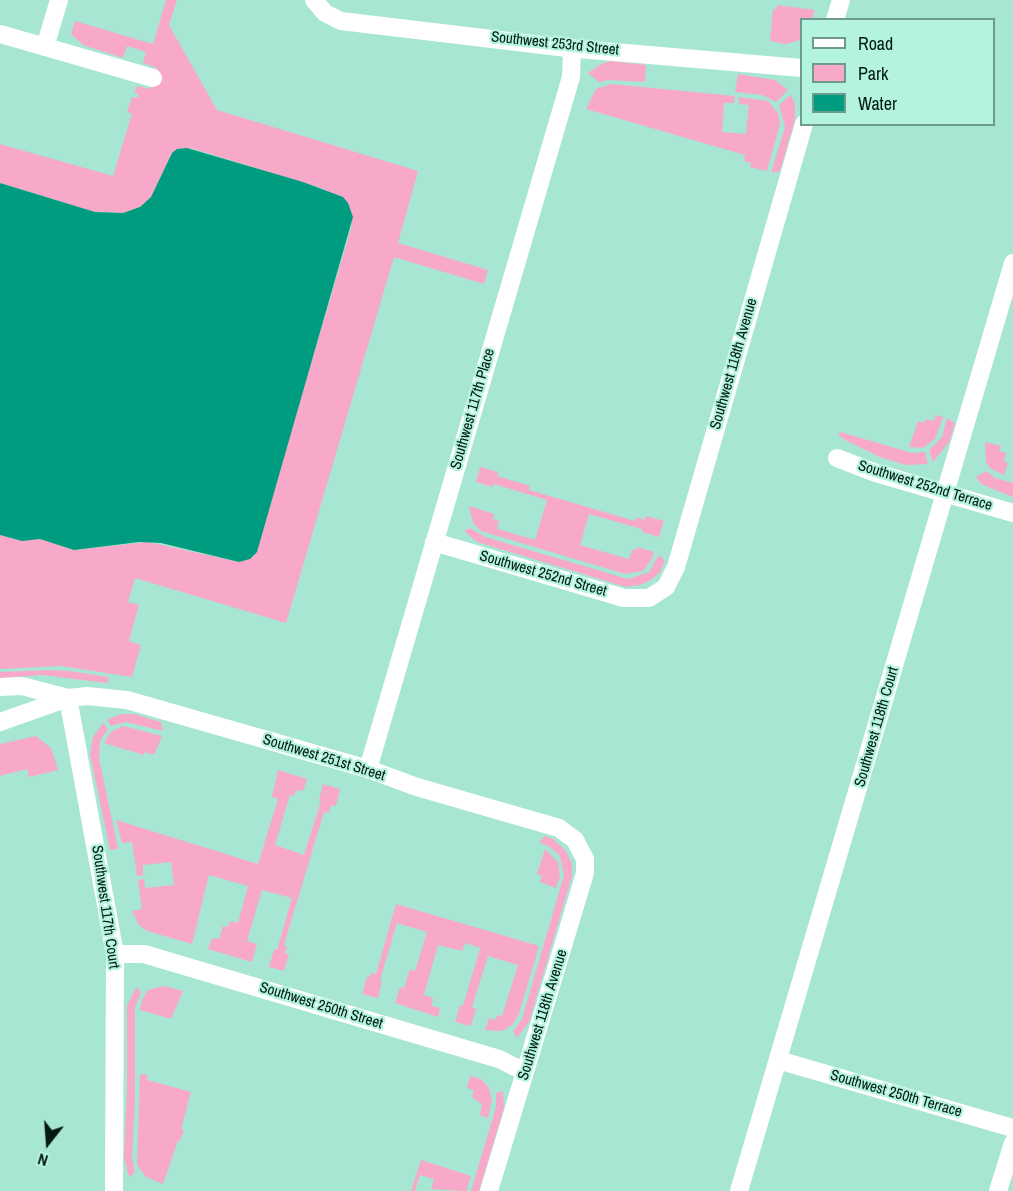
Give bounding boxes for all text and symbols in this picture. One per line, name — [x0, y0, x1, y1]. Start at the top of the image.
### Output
legend — [800, 18, 995, 126]
street label: Southwest 253rd Street — [490, 28, 620, 60]
text: Road — [858, 31, 893, 56]
text: Park — [858, 61, 888, 86]
text: Water — [858, 91, 897, 116]
street label: Southwest 118th Avenue — [707, 296, 761, 432]
street label: Southwest 117th Place — [447, 346, 499, 472]
street label: Southwest 252nd Terrace — [856, 457, 994, 515]
street label: Southwest 252nd Street — [477, 547, 609, 601]
street label: Southwest 118th Court — [851, 665, 903, 789]
street label: Southwest 251st Street — [261, 731, 387, 785]
street label: Southwest 117th Court — [87, 844, 123, 970]
street label: Southwest 118th Avenue — [515, 948, 571, 1082]
street label: Southwest 250th Street — [257, 979, 385, 1033]
street label: Southwest 250th Terrace — [828, 1067, 964, 1121]
north arrow — [18, 1113, 78, 1173]
text: N — [35, 1148, 50, 1172]

